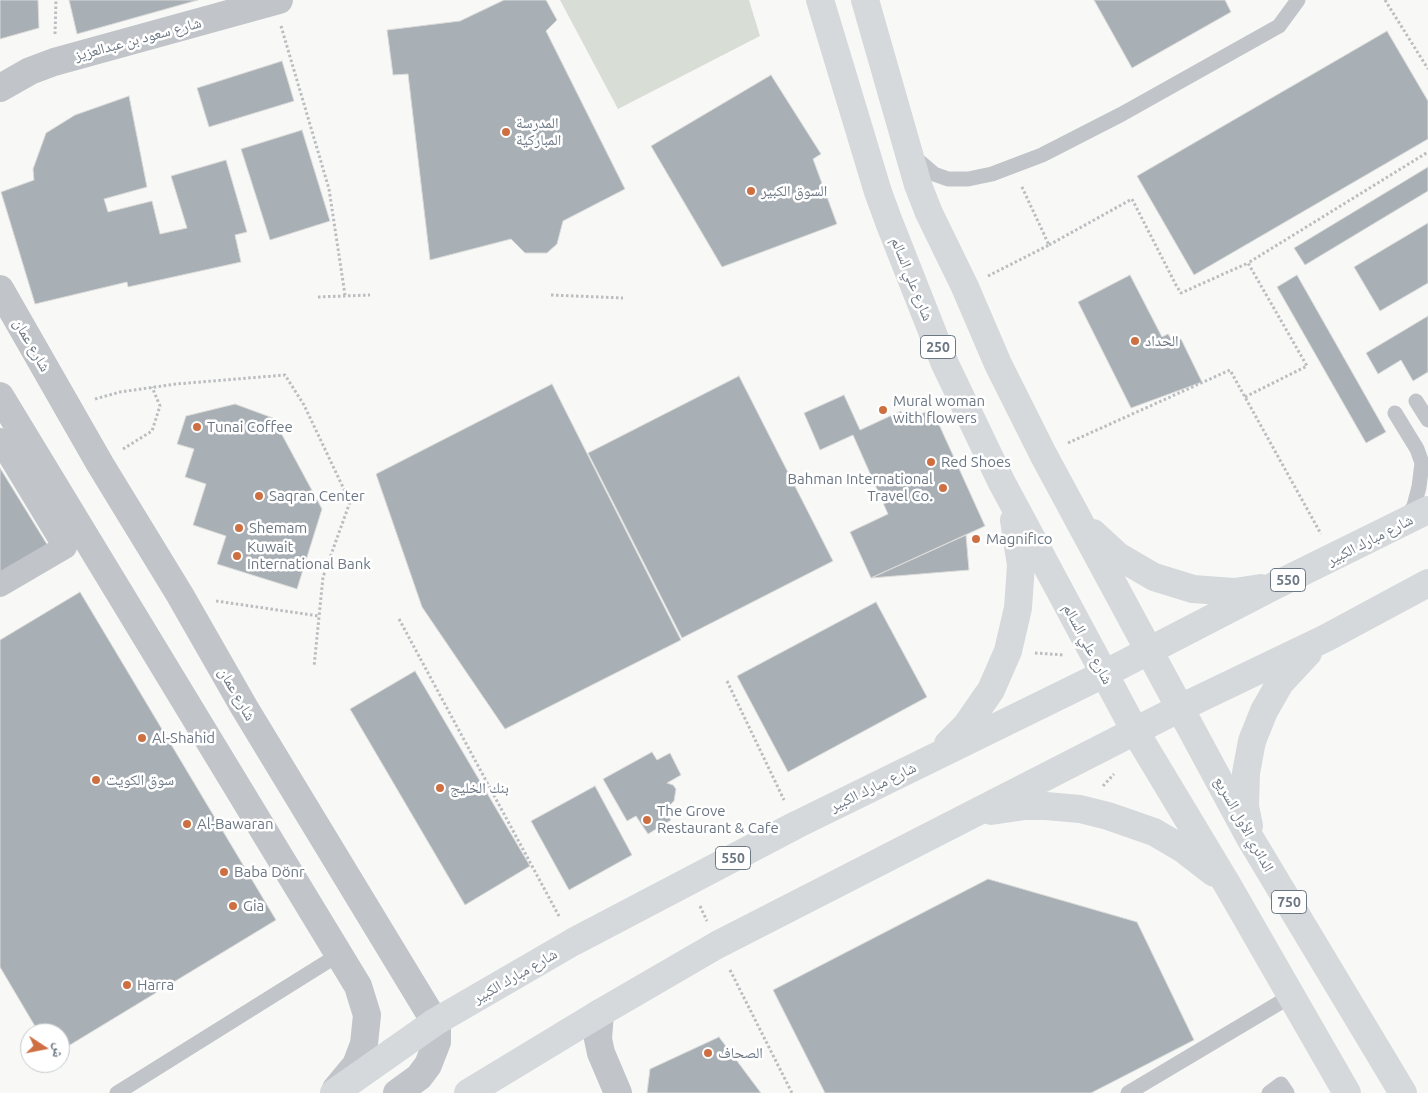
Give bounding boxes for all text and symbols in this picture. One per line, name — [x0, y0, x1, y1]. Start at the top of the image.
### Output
street label: شارع سعود بن عبدالعزيز — [73, 13, 203, 65]
place label: المدرسة المباركية — [516, 114, 561, 149]
marker: المدرسة المباركية — [500, 126, 512, 138]
place label: السوق الكبير — [761, 182, 827, 200]
marker: السوق الكبير — [745, 185, 757, 197]
street label: شارع علي السالم — [887, 235, 937, 323]
street label: شارع عمان — [10, 315, 54, 375]
place label: الحداد — [1145, 332, 1179, 350]
marker: الحداد — [1129, 335, 1141, 347]
road number: 250 — [920, 336, 956, 358]
place label: Mural woman with flowers — [893, 392, 985, 427]
marker: Mural woman with flowers — [877, 404, 889, 416]
place label: Tunai Coffee — [207, 418, 293, 436]
marker: Tunai Coffee — [191, 421, 203, 433]
place label: Red Shoes — [941, 453, 1011, 471]
marker: Red Shoes — [925, 456, 937, 468]
place label: Bahman International Travel Co. — [788, 470, 933, 505]
marker: Bahman International Travel Co. — [937, 482, 949, 494]
place label: Saqran Center — [269, 487, 365, 505]
marker: Saqran Center — [253, 490, 265, 502]
street label: شارع مبارك الكبير — [1324, 511, 1416, 569]
place label: Shemam — [249, 519, 307, 537]
marker: Shemam — [233, 522, 245, 534]
place label: Magnifico — [986, 530, 1053, 548]
marker: Magnifico — [970, 533, 982, 545]
place label: Kuwait International Bank — [247, 538, 371, 573]
marker: Kuwait International Bank — [231, 550, 243, 562]
road number: 550 — [1270, 568, 1306, 592]
street label: شارع علي السالم — [1059, 601, 1117, 687]
street label: شارع عمان — [215, 664, 259, 724]
place label: Al-Shahid — [152, 729, 215, 747]
marker: Al-Shahid — [136, 732, 148, 744]
street label: شارع مبارك الكبير — [827, 758, 919, 816]
place label: سوق الكويت — [106, 771, 174, 789]
street label: الدائري الأول السريع — [1210, 773, 1278, 875]
marker: سوق الكويت — [90, 774, 102, 786]
place label: بنك الخليج — [450, 779, 509, 797]
marker: بنك الخليج — [434, 782, 446, 794]
place label: The Grove Restaurant & Cafe — [657, 802, 779, 837]
marker: The Grove Restaurant & Cafe — [641, 814, 653, 826]
place label: Al-Bawaran — [197, 815, 274, 833]
marker: Al-Bawaran — [181, 818, 193, 830]
road number: 550 — [716, 846, 750, 870]
place label: Baba Dönr — [234, 863, 305, 881]
marker: Baba Dönr — [218, 866, 230, 878]
road number: 750 — [1272, 890, 1306, 914]
place label: Gia — [243, 897, 264, 915]
marker: Gia — [227, 900, 239, 912]
street label: شارع مبارك الكبير — [470, 945, 560, 1007]
place label: Harra — [137, 976, 174, 994]
marker: Harra — [121, 979, 133, 991]
north arrow — [20, 1023, 70, 1073]
text: ش — [49, 1042, 68, 1059]
place label: الصحاف — [718, 1044, 763, 1062]
marker: الصحاف — [702, 1047, 714, 1059]

